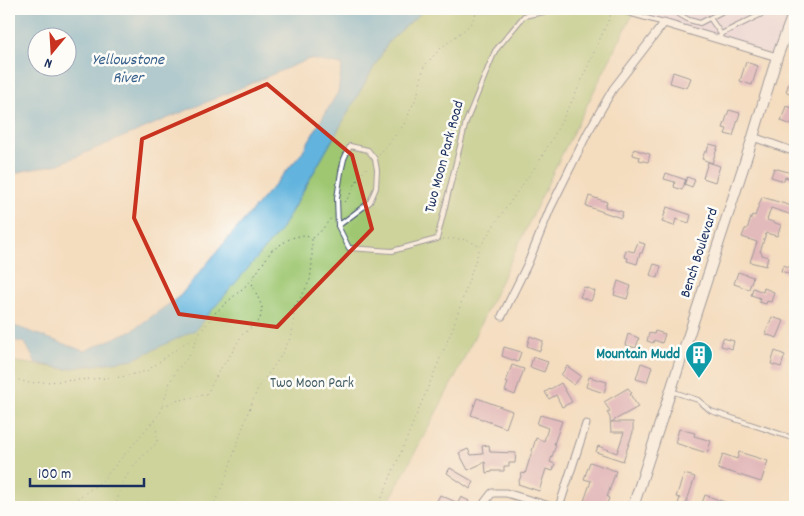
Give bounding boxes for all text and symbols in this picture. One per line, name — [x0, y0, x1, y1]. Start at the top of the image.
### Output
north arrow — [28, 28, 78, 78]
water label: Yellowstone River — [92, 49, 165, 90]
text: N — [42, 52, 55, 73]
street label: Two Moon Park Road — [419, 98, 471, 216]
street label: Bench Boulevard — [675, 205, 725, 301]
building icon: Mountain Mudd — [684, 340, 714, 379]
place label: Mountain Mudd — [596, 344, 680, 366]
park label: Two Moon Park — [270, 373, 354, 395]
scale bar — [30, 456, 144, 488]
text: 100 m — [38, 464, 71, 486]

